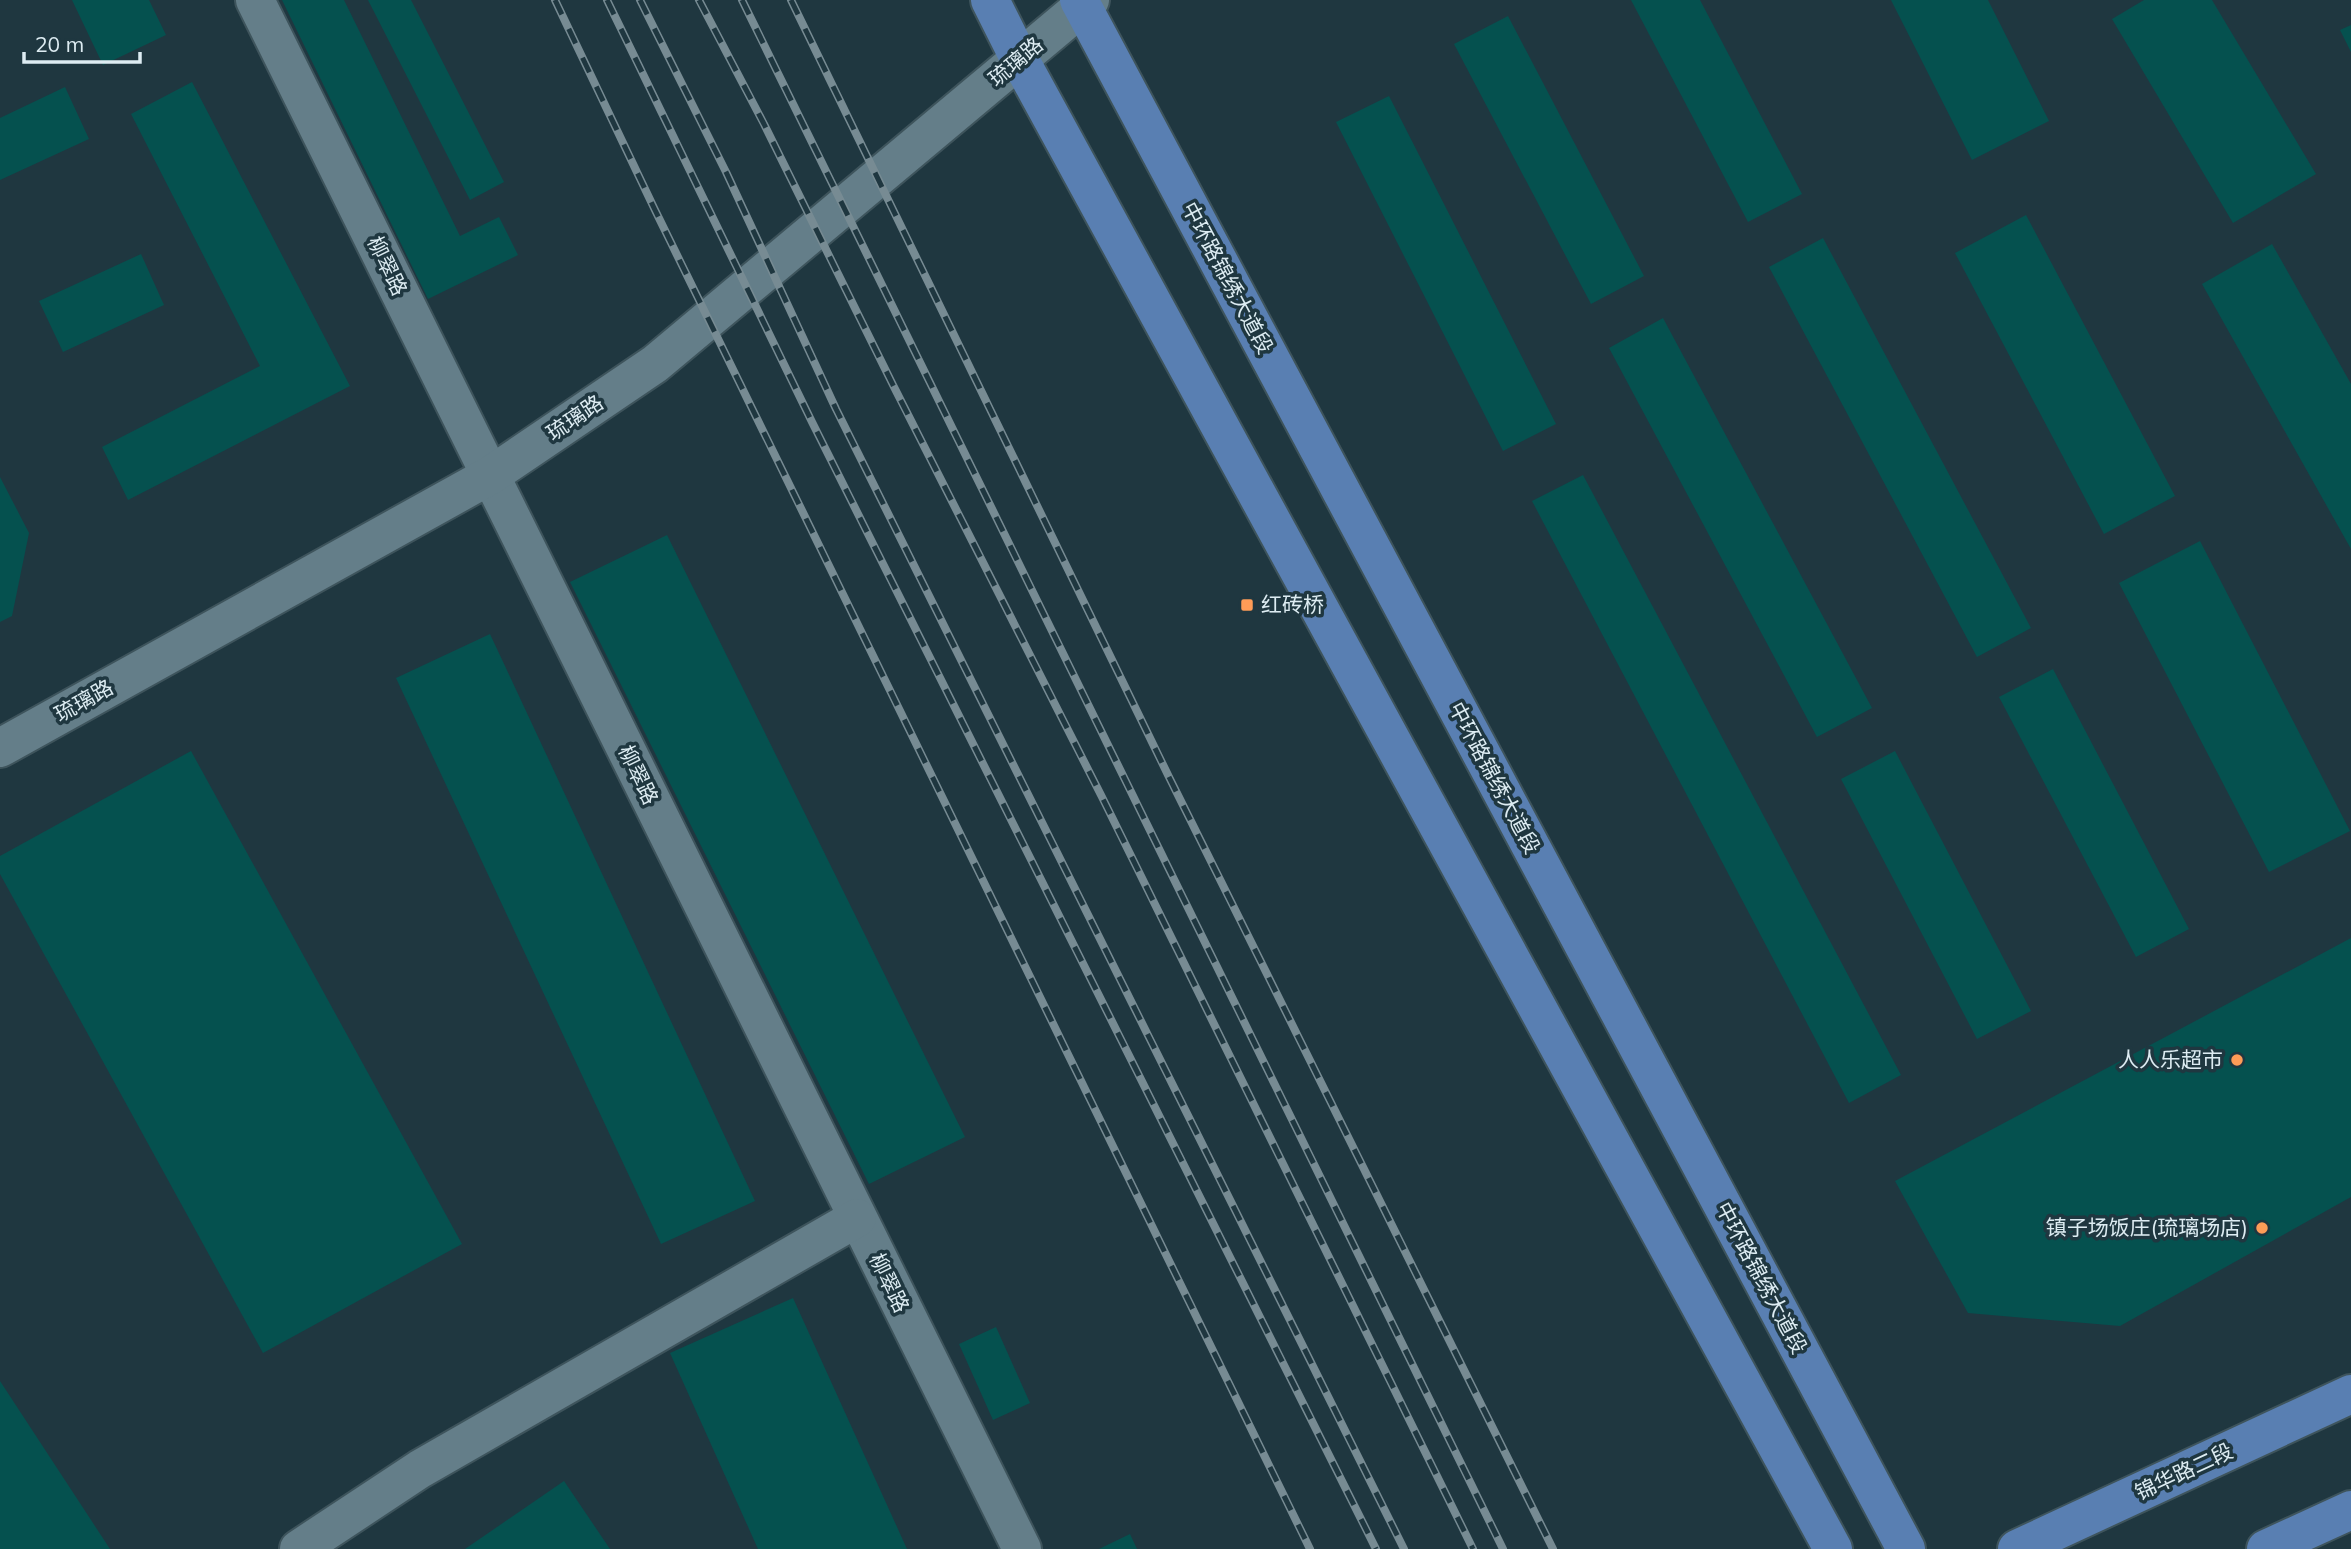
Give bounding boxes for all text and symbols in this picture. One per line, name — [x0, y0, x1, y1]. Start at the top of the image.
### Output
scale bar — [24, 21, 140, 65]
text: 20 m — [35, 31, 84, 57]
street label: 琉璃路 — [983, 31, 1048, 91]
street label: 中环路锦绣大道段 — [1177, 197, 1279, 358]
street label: 柳翠路 — [362, 232, 413, 300]
street label: 琉璃路 — [541, 389, 608, 446]
place label: 红砖桥 — [1261, 591, 1324, 617]
marker: 红砖桥 — [1239, 597, 1255, 613]
street label: 琉璃路 — [50, 673, 117, 727]
street label: 中环路锦绣大道段 — [1444, 697, 1546, 858]
street label: 柳翠路 — [613, 741, 664, 809]
place label: 人人乐超市 — [2118, 1046, 2223, 1072]
marker: 人人乐超市 — [2229, 1052, 2245, 1068]
street label: 中环路锦绣大道段 — [1711, 1197, 1813, 1358]
place label: 镇子场饭庄(琉璃场店) — [2046, 1214, 2248, 1240]
marker: 镇子场饭庄(琉璃场店) — [2254, 1220, 2270, 1236]
street label: 柳翠路 — [864, 1249, 915, 1317]
street label: 锦华路二段 — [2131, 1437, 2237, 1505]

